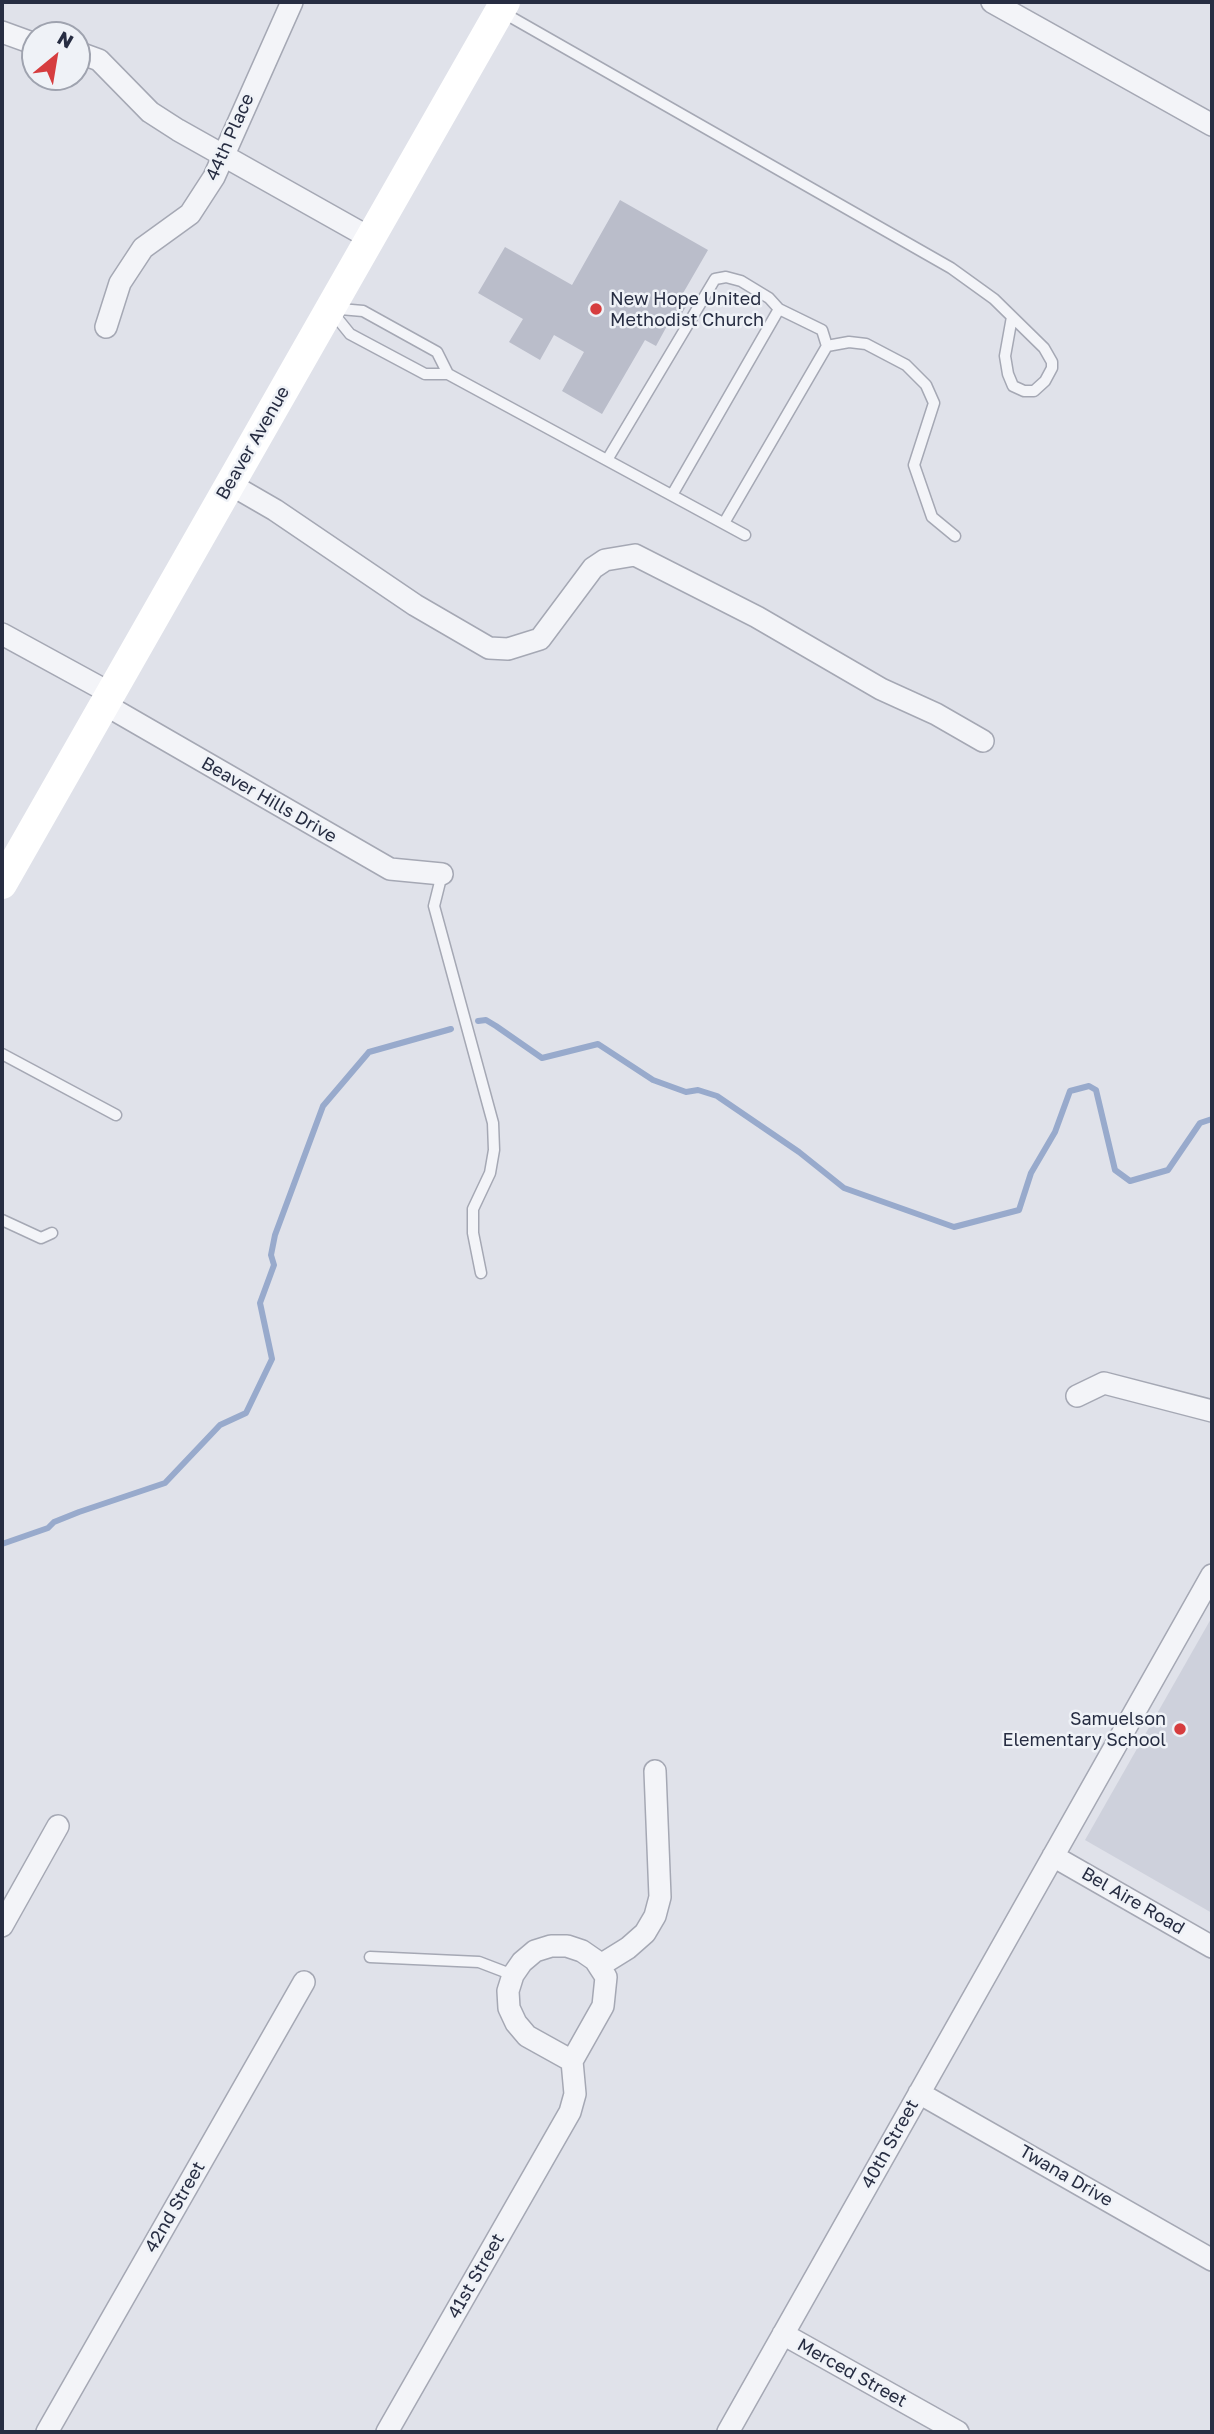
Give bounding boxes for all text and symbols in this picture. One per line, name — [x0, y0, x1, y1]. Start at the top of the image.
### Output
north arrow — [21, 21, 91, 91]
text: N — [54, 26, 78, 53]
street label: 44th Place — [201, 90, 259, 184]
place label: New Hope United Methodist Church — [610, 288, 764, 330]
marker: New Hope United Methodist Church — [588, 301, 604, 317]
street label: Beaver Avenue — [212, 382, 294, 504]
street label: Beaver Hills Drive — [197, 752, 341, 848]
place label: Samuelson Elementary School — [1002, 1708, 1166, 1750]
marker: Samuelson Elementary School — [1172, 1721, 1188, 1737]
street label: Bel Aire Road — [1078, 1863, 1188, 1939]
street label: 40th Street — [857, 2096, 923, 2192]
street label: Twana Drive — [1015, 2141, 1117, 2211]
street label: 42nd Street — [140, 2158, 210, 2256]
street label: 41st Street — [443, 2230, 509, 2322]
street label: Merced Street — [793, 2334, 911, 2412]

